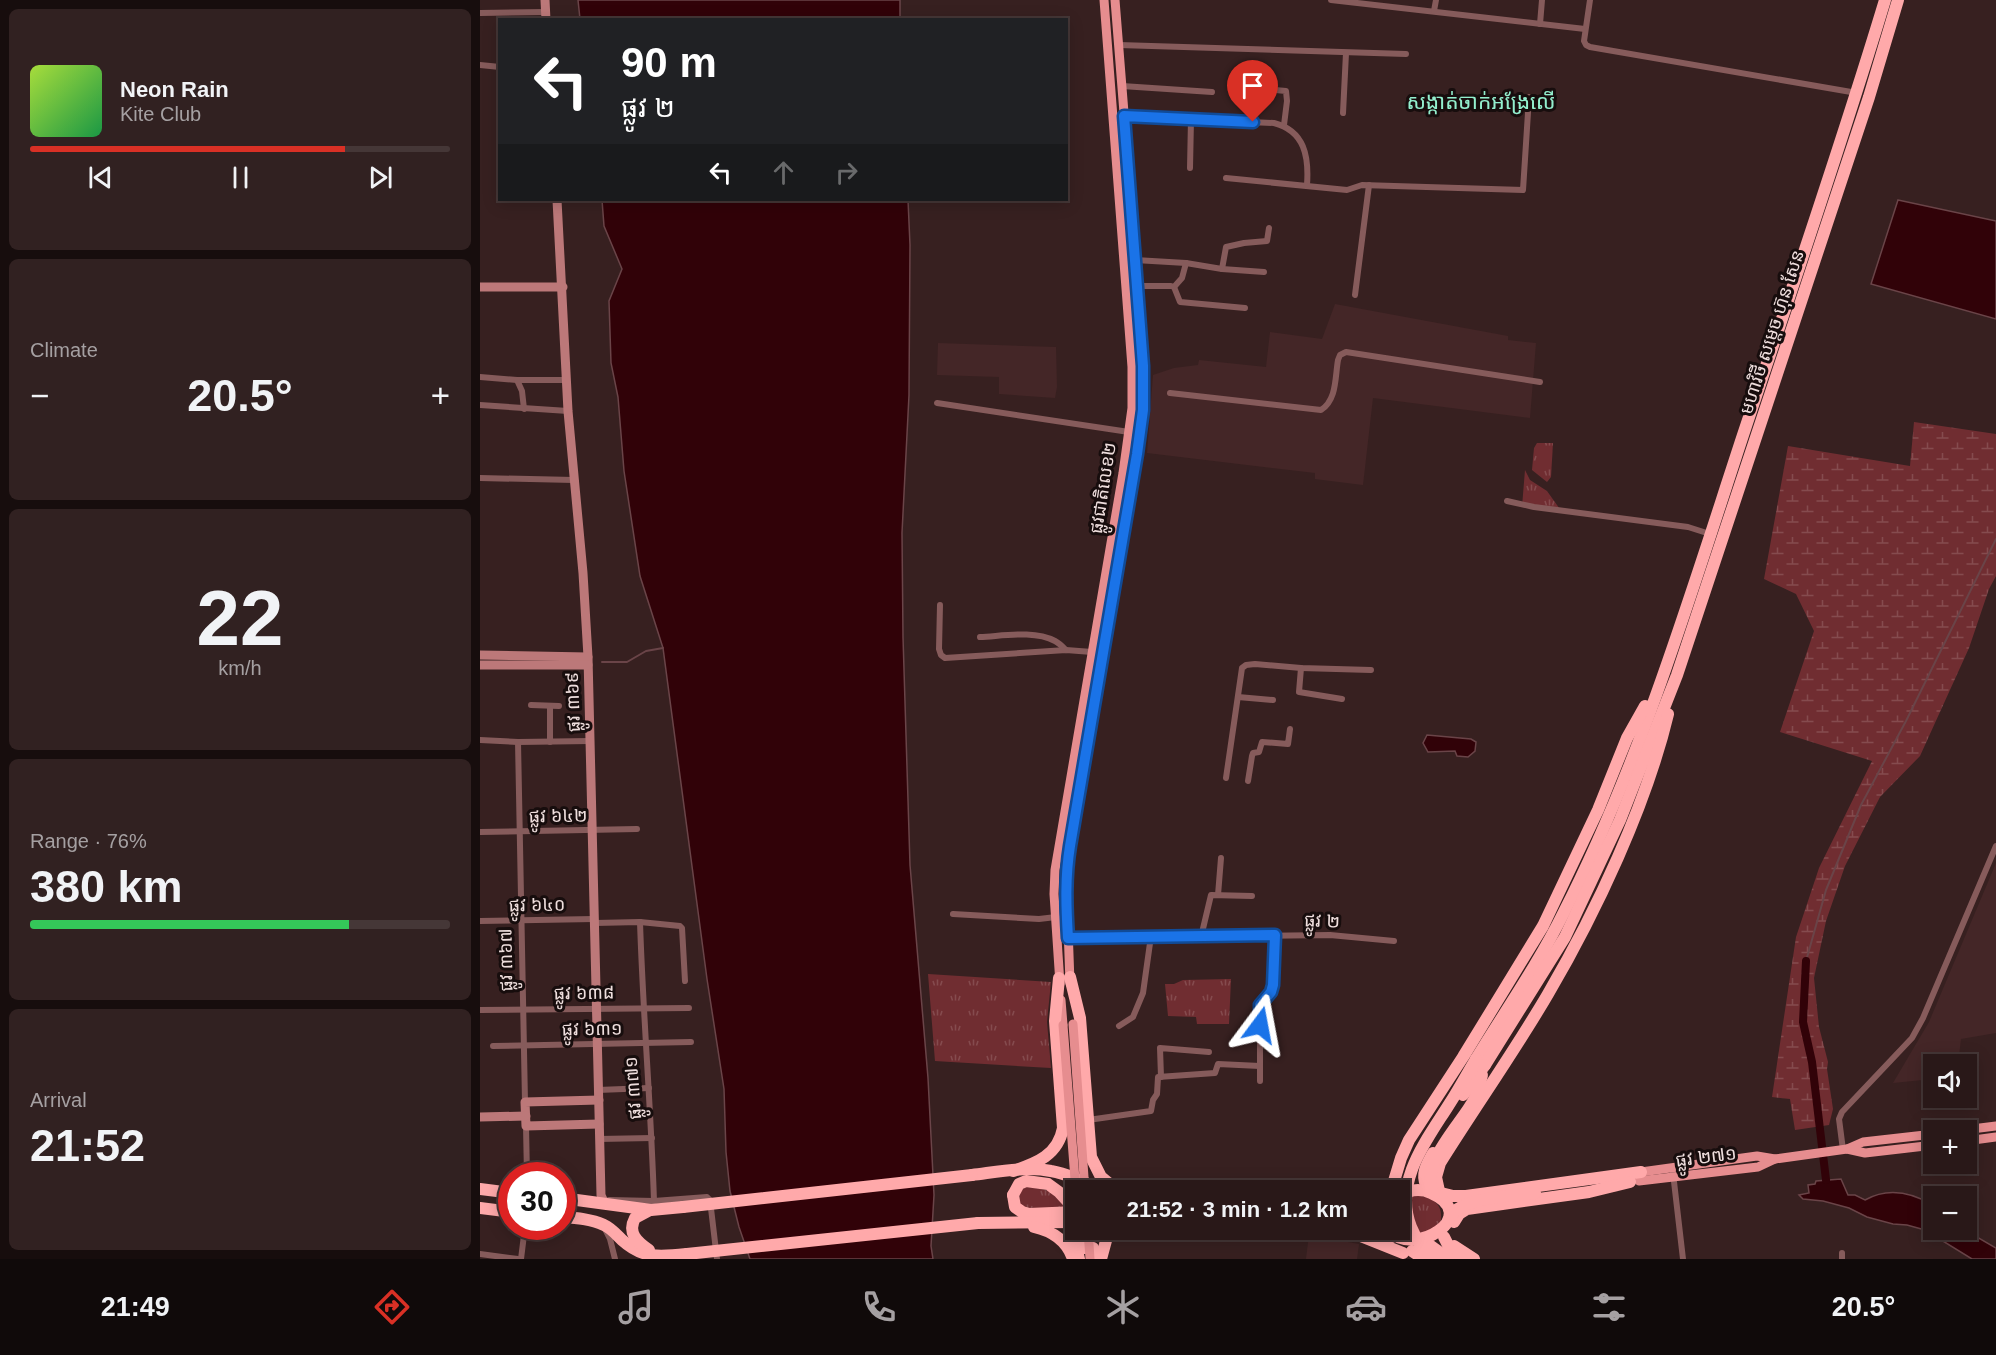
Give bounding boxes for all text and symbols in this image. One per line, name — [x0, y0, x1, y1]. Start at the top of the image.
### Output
text: 90 m — [621, 39, 717, 86]
icon: left — [522, 42, 600, 120]
pin — [1227, 60, 1278, 122]
icon: arrive — [1236, 69, 1269, 102]
text: Neon Rain — [120, 77, 229, 102]
district label: សង្កាត់ចាក់អង្រែលើ — [1406, 90, 1556, 115]
text: ផ្លូវ ២ — [621, 93, 675, 123]
text: Kite Club — [120, 103, 201, 125]
icon: left — [704, 156, 737, 189]
icon: ahead — [767, 156, 800, 189]
icon: right — [830, 156, 863, 189]
icon: previous — [84, 161, 117, 194]
icon: pause — [224, 161, 257, 194]
icon: next — [364, 161, 397, 194]
street label: មហាវិថី សម្តេច ហ៊ុន សែន — [1735, 247, 1810, 417]
text: Climate — [30, 339, 98, 361]
text: 20.5° — [187, 370, 293, 421]
text: − — [30, 377, 49, 414]
text: + — [431, 377, 450, 414]
street label: ផ្លូវជាតិលេខ២ — [1086, 441, 1126, 536]
text: 22 — [197, 574, 283, 662]
text: km/h — [218, 657, 262, 679]
street label: ផ្លូវ ៣៦៩ — [562, 671, 590, 733]
street label: ផ្លូវ ៦៤២ — [528, 805, 588, 833]
text: Range · 76% — [30, 830, 147, 852]
text: 380 km — [30, 861, 183, 912]
street label: ផ្លូវ ៦៤០ — [509, 895, 566, 922]
street label: ផ្លូវ ២ — [1304, 910, 1340, 938]
street label: ផ្លូវ ៣៦៧ — [495, 928, 523, 992]
street label: ផ្លូវ ៦៣៨ — [553, 982, 615, 1010]
position arrow — [1228, 993, 1292, 1057]
street label: ផ្លូវ ៦៣១ — [561, 1018, 623, 1046]
map controls — [1923, 1054, 1977, 1240]
button: sound — [1923, 1054, 1977, 1108]
street label: ផ្លូវ ៣៧១ — [621, 1055, 651, 1120]
text: Arrival — [30, 1089, 87, 1111]
text: 21:52 — [30, 1120, 145, 1171]
button: + — [1923, 1120, 1977, 1174]
street label: ផ្លូវ ២៧១ — [1674, 1143, 1738, 1177]
speed limit sign: 30 — [498, 1162, 576, 1240]
button: − — [1923, 1186, 1977, 1240]
text: 21:52 · 3 min · 1.2 km — [1127, 1197, 1348, 1222]
icon: directions — [371, 1286, 413, 1328]
icon: music — [615, 1286, 657, 1328]
icon: phone — [858, 1286, 900, 1328]
icon: climate — [1102, 1286, 1144, 1328]
icon: car — [1345, 1286, 1387, 1328]
icon: filters — [1588, 1286, 1630, 1328]
text: 21:49 — [101, 1292, 170, 1322]
text: 20.5° — [1832, 1292, 1895, 1322]

